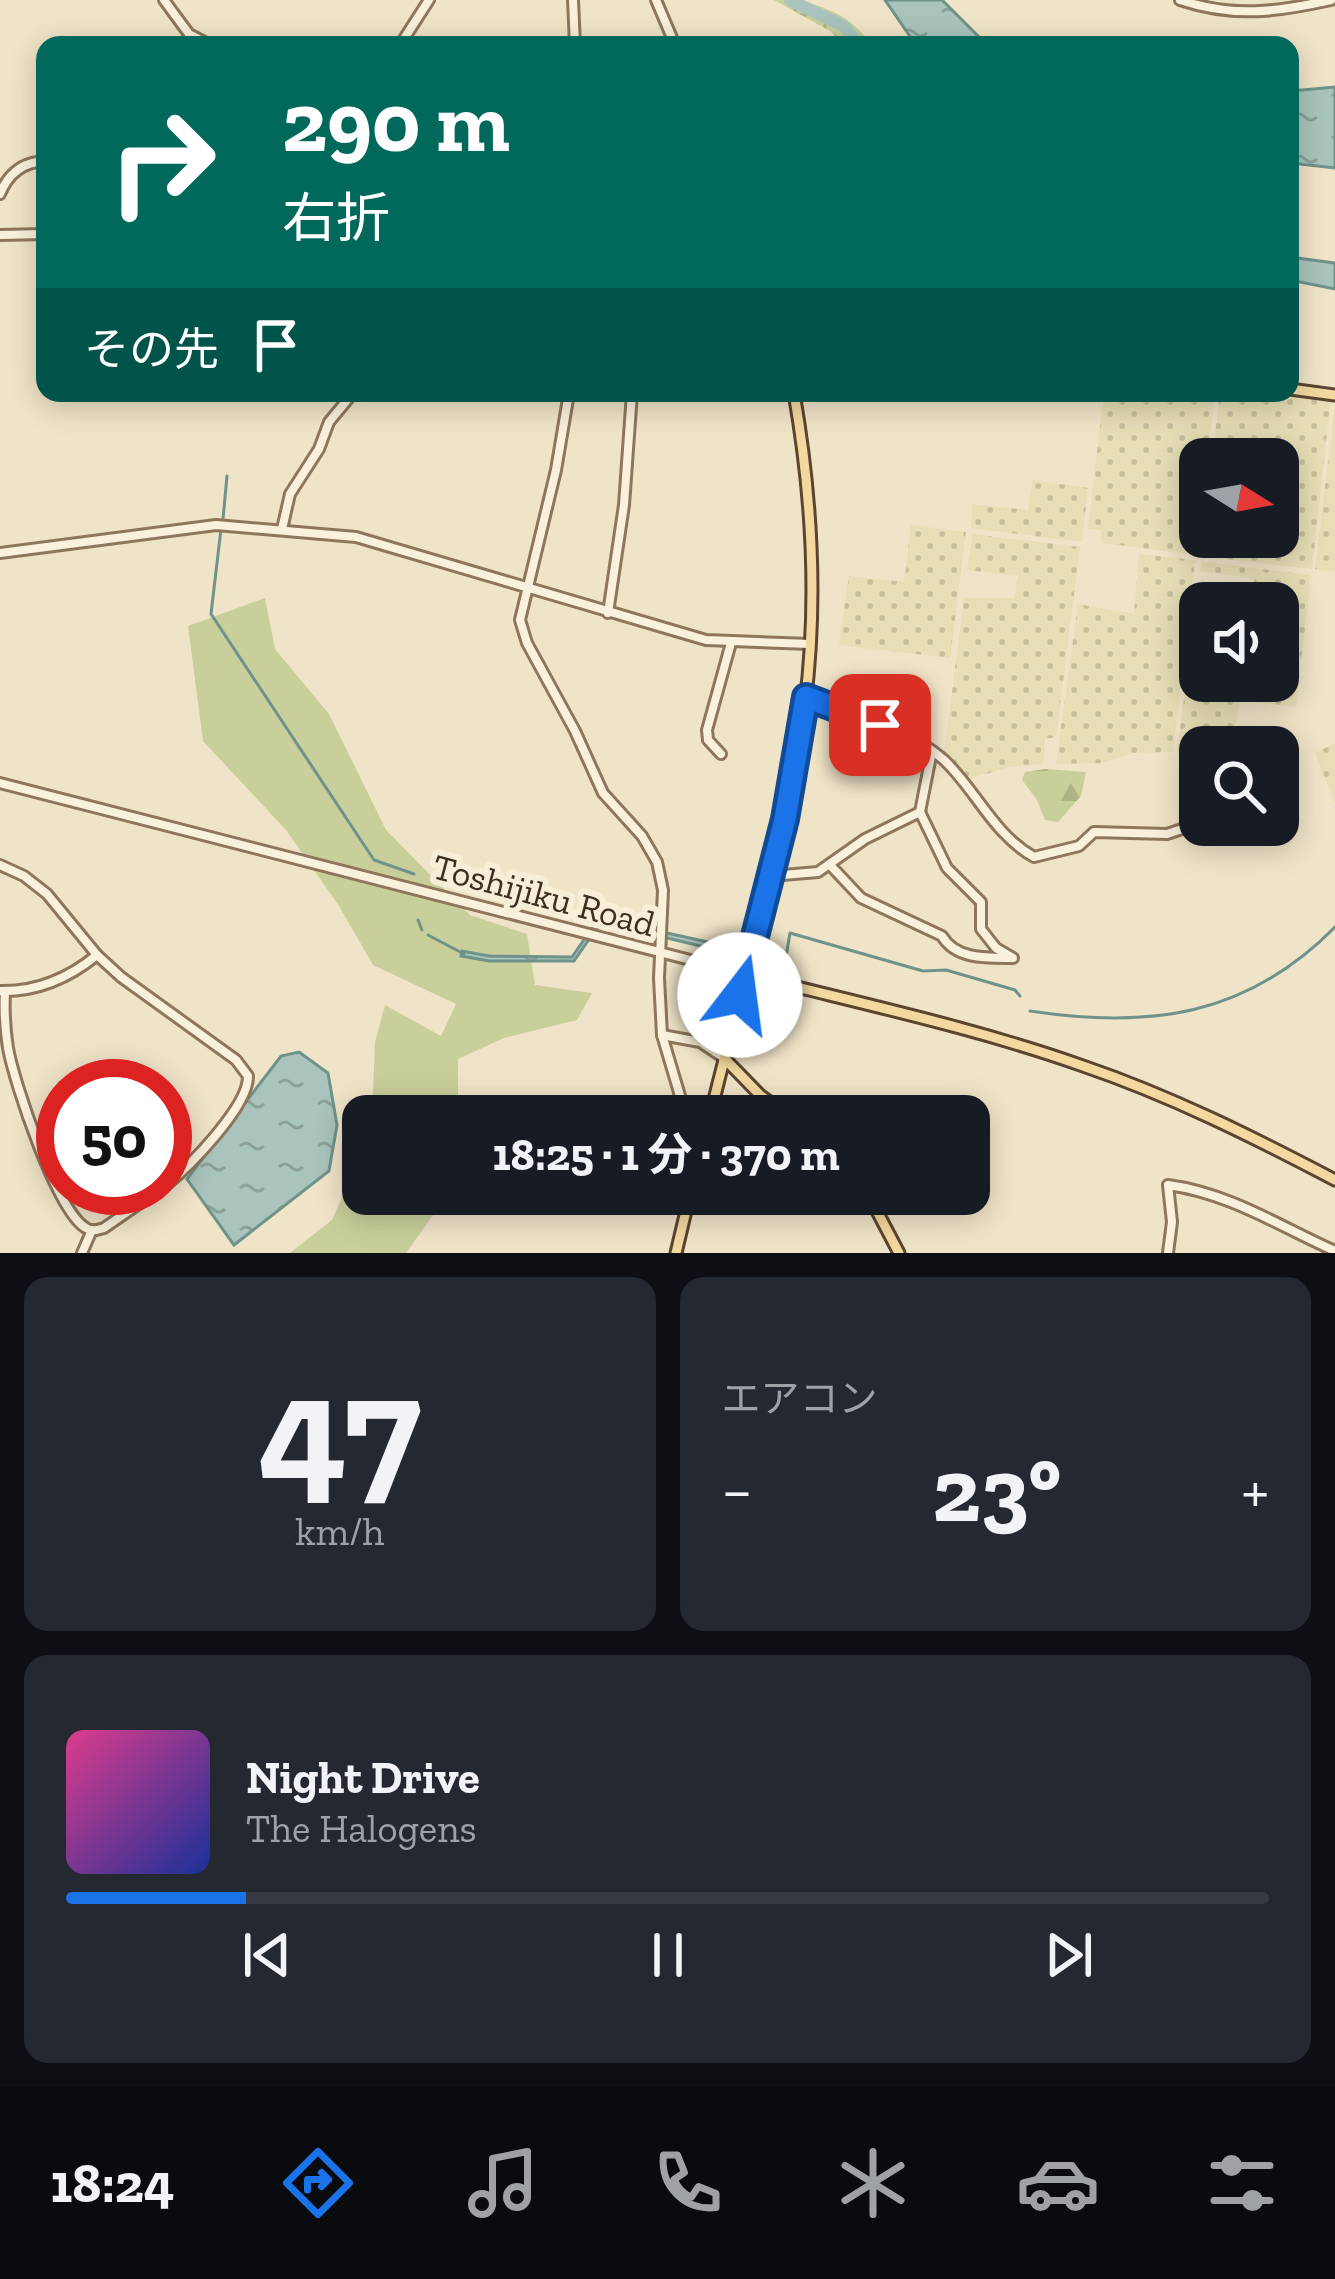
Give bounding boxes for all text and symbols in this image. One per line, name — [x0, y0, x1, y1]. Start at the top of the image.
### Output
text: 290 m — [282, 72, 510, 173]
icon: right — [84, 84, 240, 240]
text: 右折 — [282, 186, 390, 251]
icon: arrive — [243, 312, 309, 378]
text: その先 — [84, 323, 219, 377]
north arrow — [1179, 438, 1299, 558]
map controls — [1179, 438, 1299, 846]
button: sound — [1179, 582, 1299, 702]
pin — [829, 674, 931, 776]
icon: arrive — [847, 692, 913, 758]
button: search — [1179, 726, 1299, 846]
street label: Toshijiku Road — [428, 845, 660, 945]
position arrow — [677, 932, 803, 1058]
speed limit sign: 50 — [36, 1059, 192, 1215]
text: 18:25 · 1 分 · 370 m — [492, 1128, 840, 1182]
text: 47 — [258, 1336, 421, 1523]
text: エアコン — [722, 1375, 878, 1422]
text: 23° — [932, 1436, 1061, 1544]
text: − — [722, 1451, 752, 1530]
text: + — [1241, 1451, 1269, 1530]
text: km/h — [295, 1508, 384, 1555]
text: Night Drive — [246, 1751, 480, 1805]
text: The Halogens — [246, 1805, 477, 1852]
icon: previous — [234, 1922, 300, 1988]
icon: pause — [635, 1922, 701, 1988]
icon: next — [1036, 1922, 1102, 1988]
icon: directions — [276, 2141, 360, 2225]
icon: music — [461, 2141, 545, 2225]
icon: phone — [646, 2141, 730, 2225]
icon: climate — [831, 2141, 915, 2225]
icon: car — [1016, 2141, 1100, 2225]
icon: filters — [1200, 2141, 1284, 2225]
text: 18:24 — [50, 2151, 175, 2216]

